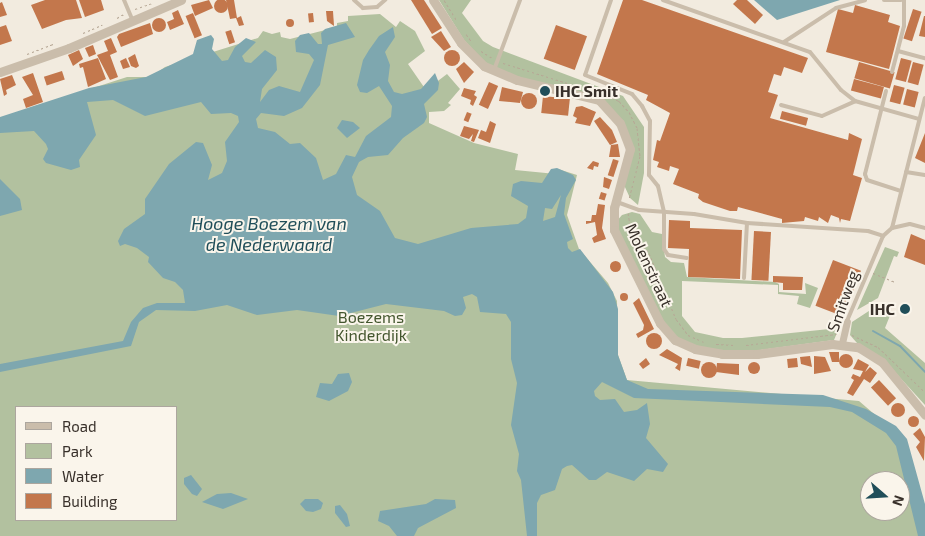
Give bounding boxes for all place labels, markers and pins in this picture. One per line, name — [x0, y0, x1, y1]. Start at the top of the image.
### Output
place label: IHC Smit — [555, 81, 618, 101]
marker: IHC Smit — [539, 85, 551, 97]
place label: IHC — [870, 299, 895, 319]
marker: IHC — [899, 303, 911, 315]

